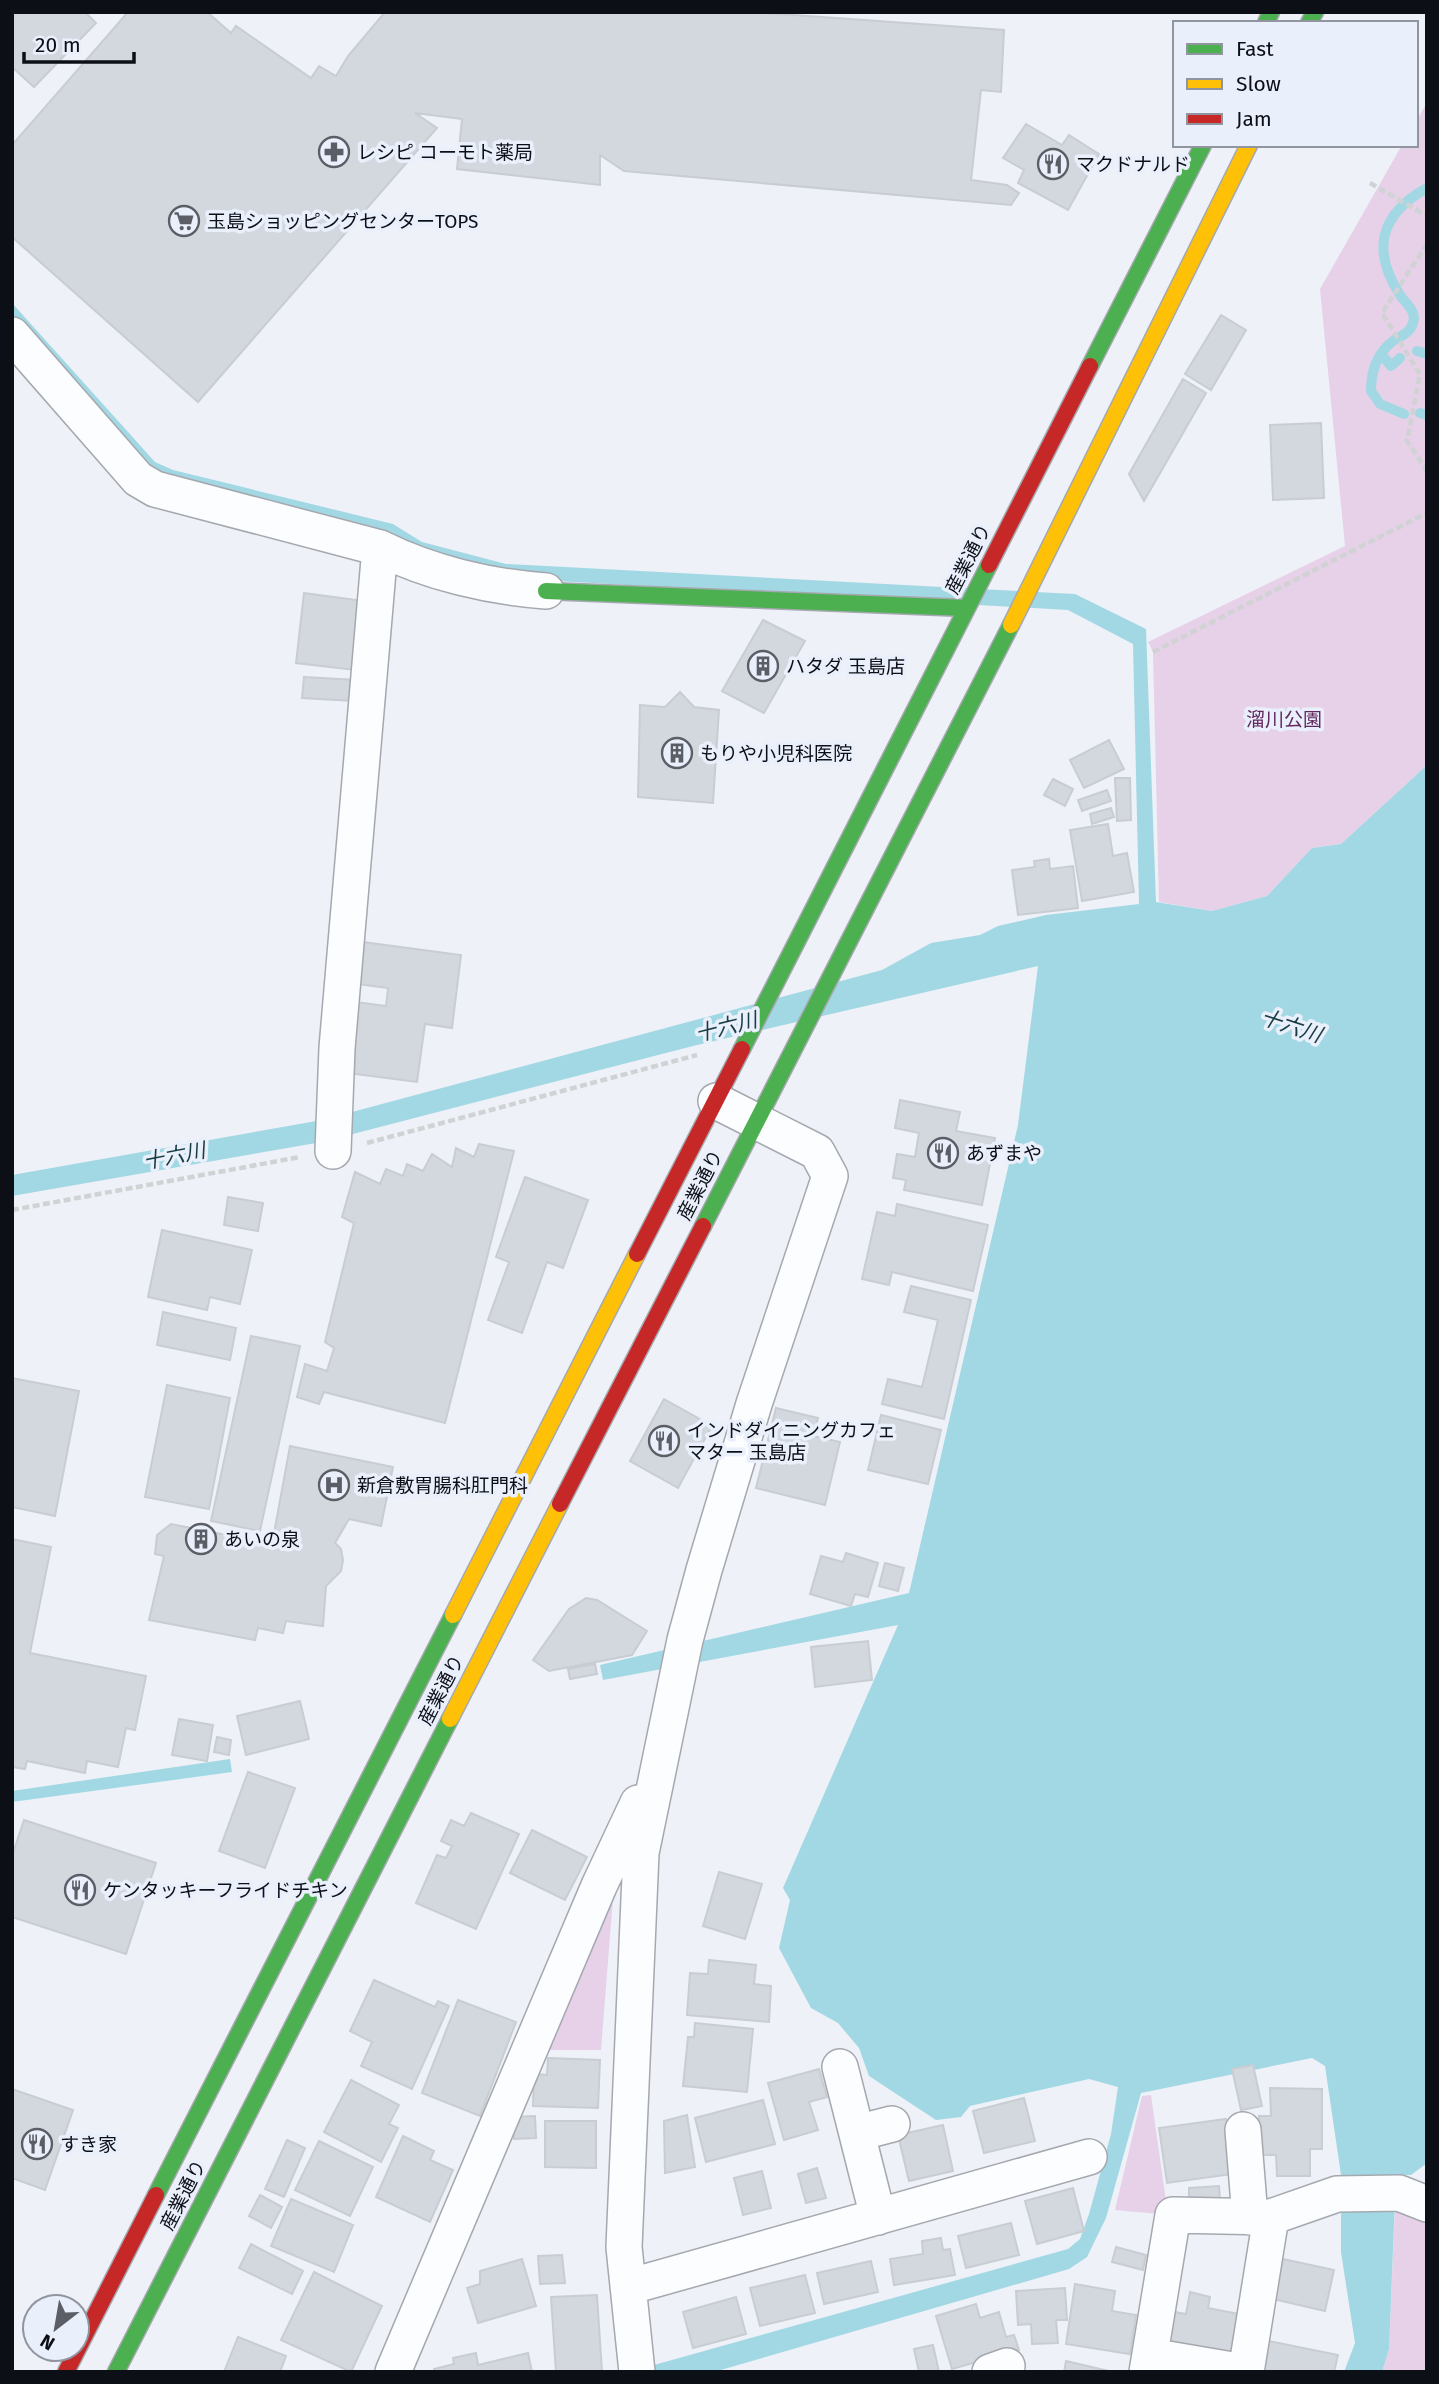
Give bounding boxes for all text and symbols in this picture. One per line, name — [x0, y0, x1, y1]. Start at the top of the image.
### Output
scale bar — [24, 21, 135, 65]
legend — [1173, 21, 1418, 147]
text: 20 m — [35, 32, 81, 58]
text: Fast — [1236, 36, 1274, 62]
text: Slow — [1236, 71, 1281, 97]
text: Jam — [1236, 106, 1272, 132]
pharmacy icon: レシピ コーモト薬局 — [317, 135, 351, 169]
place label: レシピ コーモト薬局 — [357, 141, 533, 164]
restaurant icon: マクドナルド — [1036, 147, 1070, 181]
place label: マクドナルド — [1076, 153, 1190, 176]
supermarket icon: 玉島ショッピングセンターTOPS — [167, 204, 201, 238]
place label: 玉島ショッピングセンターTOPS — [207, 210, 478, 233]
street label: 産業通り — [940, 520, 996, 598]
building icon: ハタダ 玉島店 — [746, 649, 780, 683]
place label: ハタダ 玉島店 — [786, 655, 905, 678]
park label: 溜川公園 — [1246, 708, 1322, 731]
building icon: もりや小児科医院 — [660, 736, 694, 770]
place label: もりや小児科医院 — [700, 742, 852, 765]
water label: 十六川 — [1257, 1004, 1327, 1049]
water label: 十六川 — [692, 1006, 762, 1047]
restaurant icon: あずまや — [926, 1136, 960, 1170]
water label: 十六川 — [141, 1137, 209, 1175]
place label: あずまや — [966, 1142, 1042, 1165]
street label: 産業通り — [672, 1146, 728, 1224]
place label: インドダイニングカフェ マター 玉島店 — [687, 1419, 896, 1464]
restaurant icon: インドダイニングカフェ マター 玉島店 — [647, 1424, 681, 1458]
hospital icon: 新倉敷胃腸科肛門科 — [317, 1468, 351, 1502]
place label: 新倉敷胃腸科肛門科 — [357, 1474, 528, 1497]
building icon: あいの泉 — [184, 1522, 218, 1556]
place label: あいの泉 — [224, 1528, 300, 1551]
street label: 産業通り — [413, 1651, 469, 1729]
restaurant icon: ケンタッキーフライドチキン — [63, 1873, 97, 1907]
place label: ケンタッキーフライドチキン — [103, 1879, 348, 1902]
restaurant icon: すき家 — [20, 2127, 54, 2161]
place label: すき家 — [60, 2133, 117, 2156]
street label: 産業通り — [155, 2156, 211, 2234]
north arrow — [21, 2293, 91, 2363]
text: N — [36, 2329, 59, 2355]

